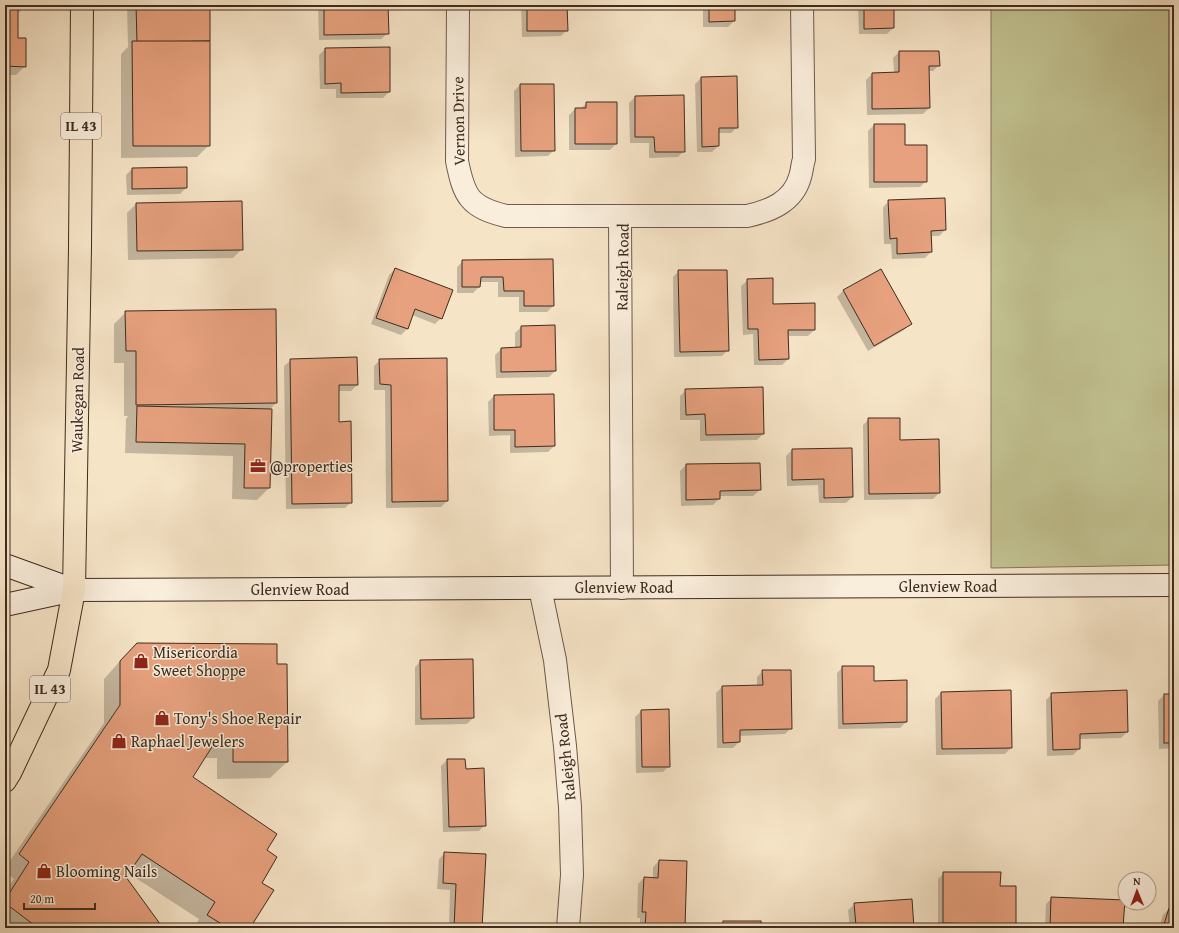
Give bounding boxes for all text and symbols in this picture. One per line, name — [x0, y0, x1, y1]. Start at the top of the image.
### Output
street label: Vernon Drive — [445, 76, 471, 166]
road number: IL 43 — [61, 113, 101, 139]
street label: Raleigh Road — [609, 223, 635, 311]
street label: Waukegan Road — [64, 346, 90, 453]
place label: @properties — [270, 454, 353, 478]
office icon: @properties — [249, 457, 267, 475]
street label: Glenview Road — [899, 574, 998, 598]
street label: Glenview Road — [575, 575, 674, 599]
street label: Glenview Road — [251, 577, 350, 601]
place label: Misericordia Sweet Shoppe — [153, 640, 246, 682]
shop icon: Misericordia Sweet Shoppe — [132, 652, 150, 670]
road number: IL 43 — [30, 676, 70, 702]
place label: Tony's Shoe Repair — [174, 706, 302, 730]
shop icon: Tony's Shoe Repair — [153, 709, 171, 727]
street label: Raleigh Road — [548, 712, 581, 802]
place label: Raphael Jewelers — [131, 729, 245, 753]
shop icon: Raphael Jewelers — [110, 732, 128, 750]
place label: Blooming Nails — [56, 859, 157, 883]
shop icon: Blooming Nails — [35, 862, 53, 880]
north arrow — [1117, 871, 1157, 911]
text: N — [1133, 873, 1141, 889]
scale bar — [24, 885, 95, 911]
text: 20 m — [30, 890, 54, 907]

